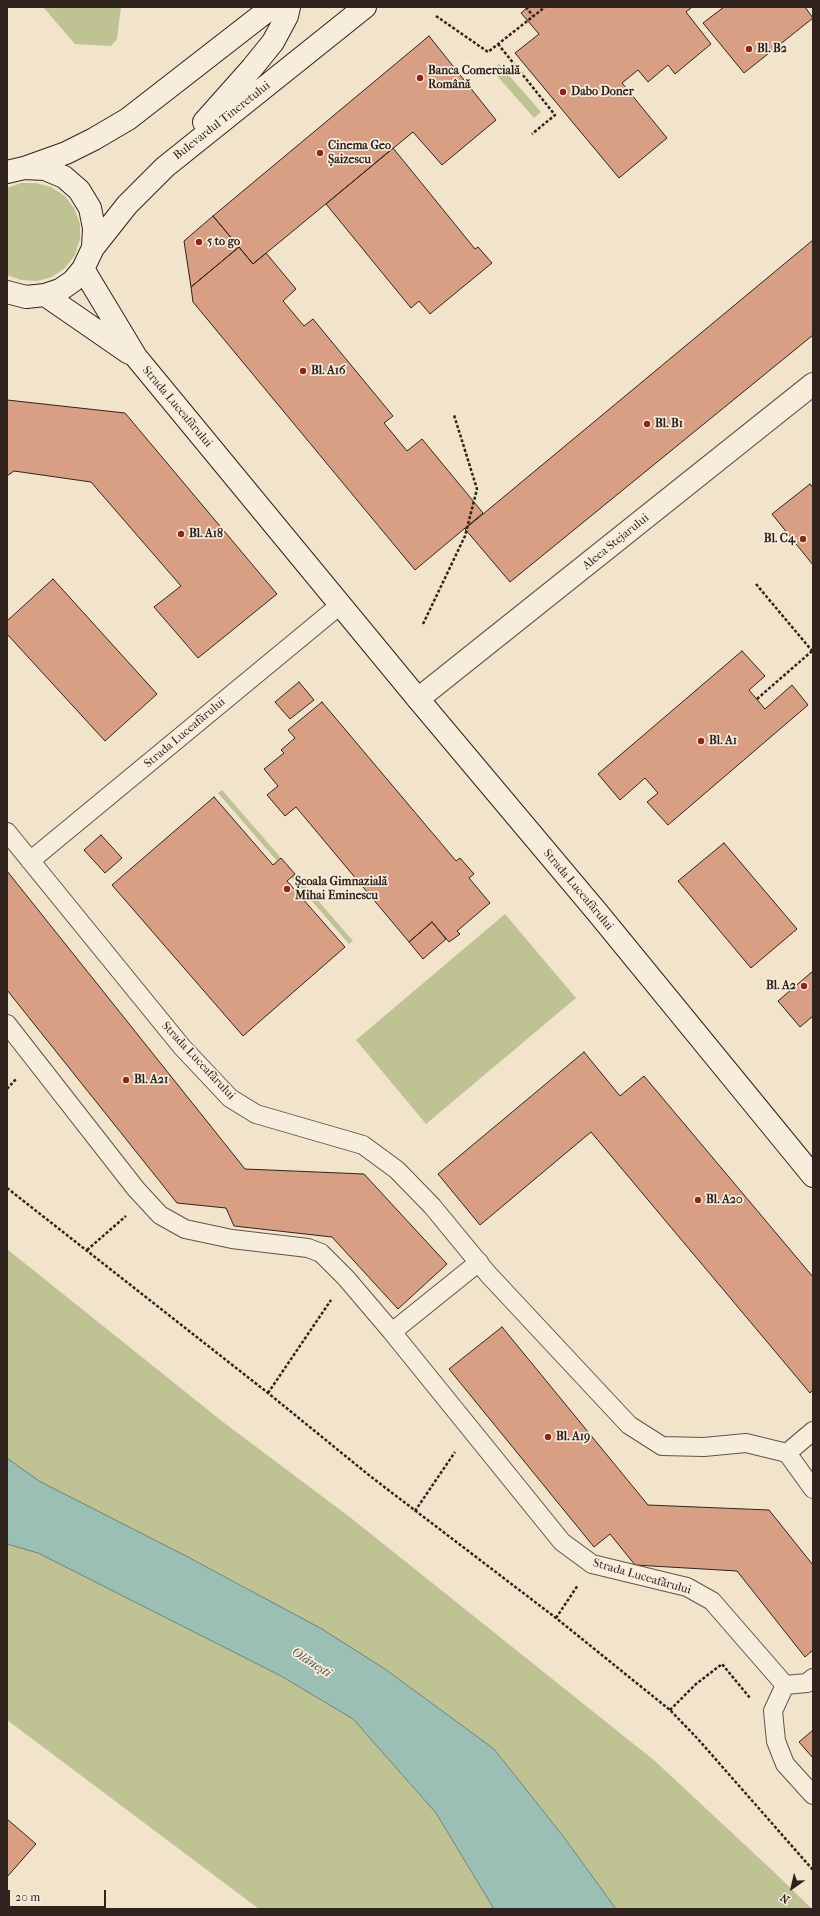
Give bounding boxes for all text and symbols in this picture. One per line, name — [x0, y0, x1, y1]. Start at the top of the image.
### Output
place label: Bl. B2 — [757, 42, 787, 56]
marker: Bl. B2 — [744, 44, 754, 54]
place label: Banca Comercială Română — [428, 64, 520, 92]
marker: Banca Comercială Română — [415, 73, 425, 83]
street label: Bulevardul Tineretului — [171, 79, 273, 163]
place label: Dabo Doner — [571, 85, 634, 99]
marker: Dabo Doner — [558, 87, 568, 97]
place label: Cinema Geo Șaizescu — [328, 139, 391, 167]
marker: Cinema Geo Șaizescu — [315, 148, 325, 158]
place label: 5 to go — [207, 235, 240, 249]
marker: 5 to go — [194, 237, 204, 247]
street label: Strada Luceafărului — [139, 363, 215, 451]
place label: Bl. A16 — [311, 364, 346, 378]
marker: Bl. A16 — [298, 366, 308, 376]
place label: Bl. B1 — [655, 417, 683, 431]
marker: Bl. B1 — [642, 419, 652, 429]
street label: Aleea Stejarului — [580, 511, 652, 573]
place label: Bl. A18 — [189, 527, 223, 541]
marker: Bl. A18 — [176, 529, 186, 539]
place label: Bl. C4 — [764, 532, 795, 546]
marker: Bl. C4 — [798, 534, 808, 544]
street label: Strada Luceafărului — [141, 695, 229, 771]
place label: Bl. A1 — [709, 734, 737, 748]
marker: Bl. A1 — [696, 736, 706, 746]
street label: Strada Luceafărului — [540, 846, 616, 934]
place label: Școala Gimnazială Mihai Eminescu — [295, 875, 387, 903]
marker: Școala Gimnazială Mihai Eminescu — [282, 884, 292, 894]
place label: Bl. A2 — [766, 979, 796, 993]
marker: Bl. A2 — [799, 981, 809, 991]
street label: Strada Luceafărului — [158, 1019, 238, 1103]
place label: Bl. A21 — [134, 1073, 168, 1087]
marker: Bl. A21 — [121, 1075, 131, 1085]
place label: Bl. A20 — [706, 1193, 743, 1207]
marker: Bl. A20 — [693, 1195, 703, 1205]
place label: Bl. A19 — [556, 1430, 590, 1444]
marker: Bl. A19 — [543, 1432, 553, 1442]
street label: Strada Luceafărului — [591, 1556, 693, 1598]
water label: Olănești — [288, 1645, 334, 1681]
north arrow — [772, 1868, 812, 1908]
scale bar — [10, 1882, 108, 1908]
text: 20 m — [15, 1890, 40, 1904]
text: N — [778, 1891, 792, 1906]

